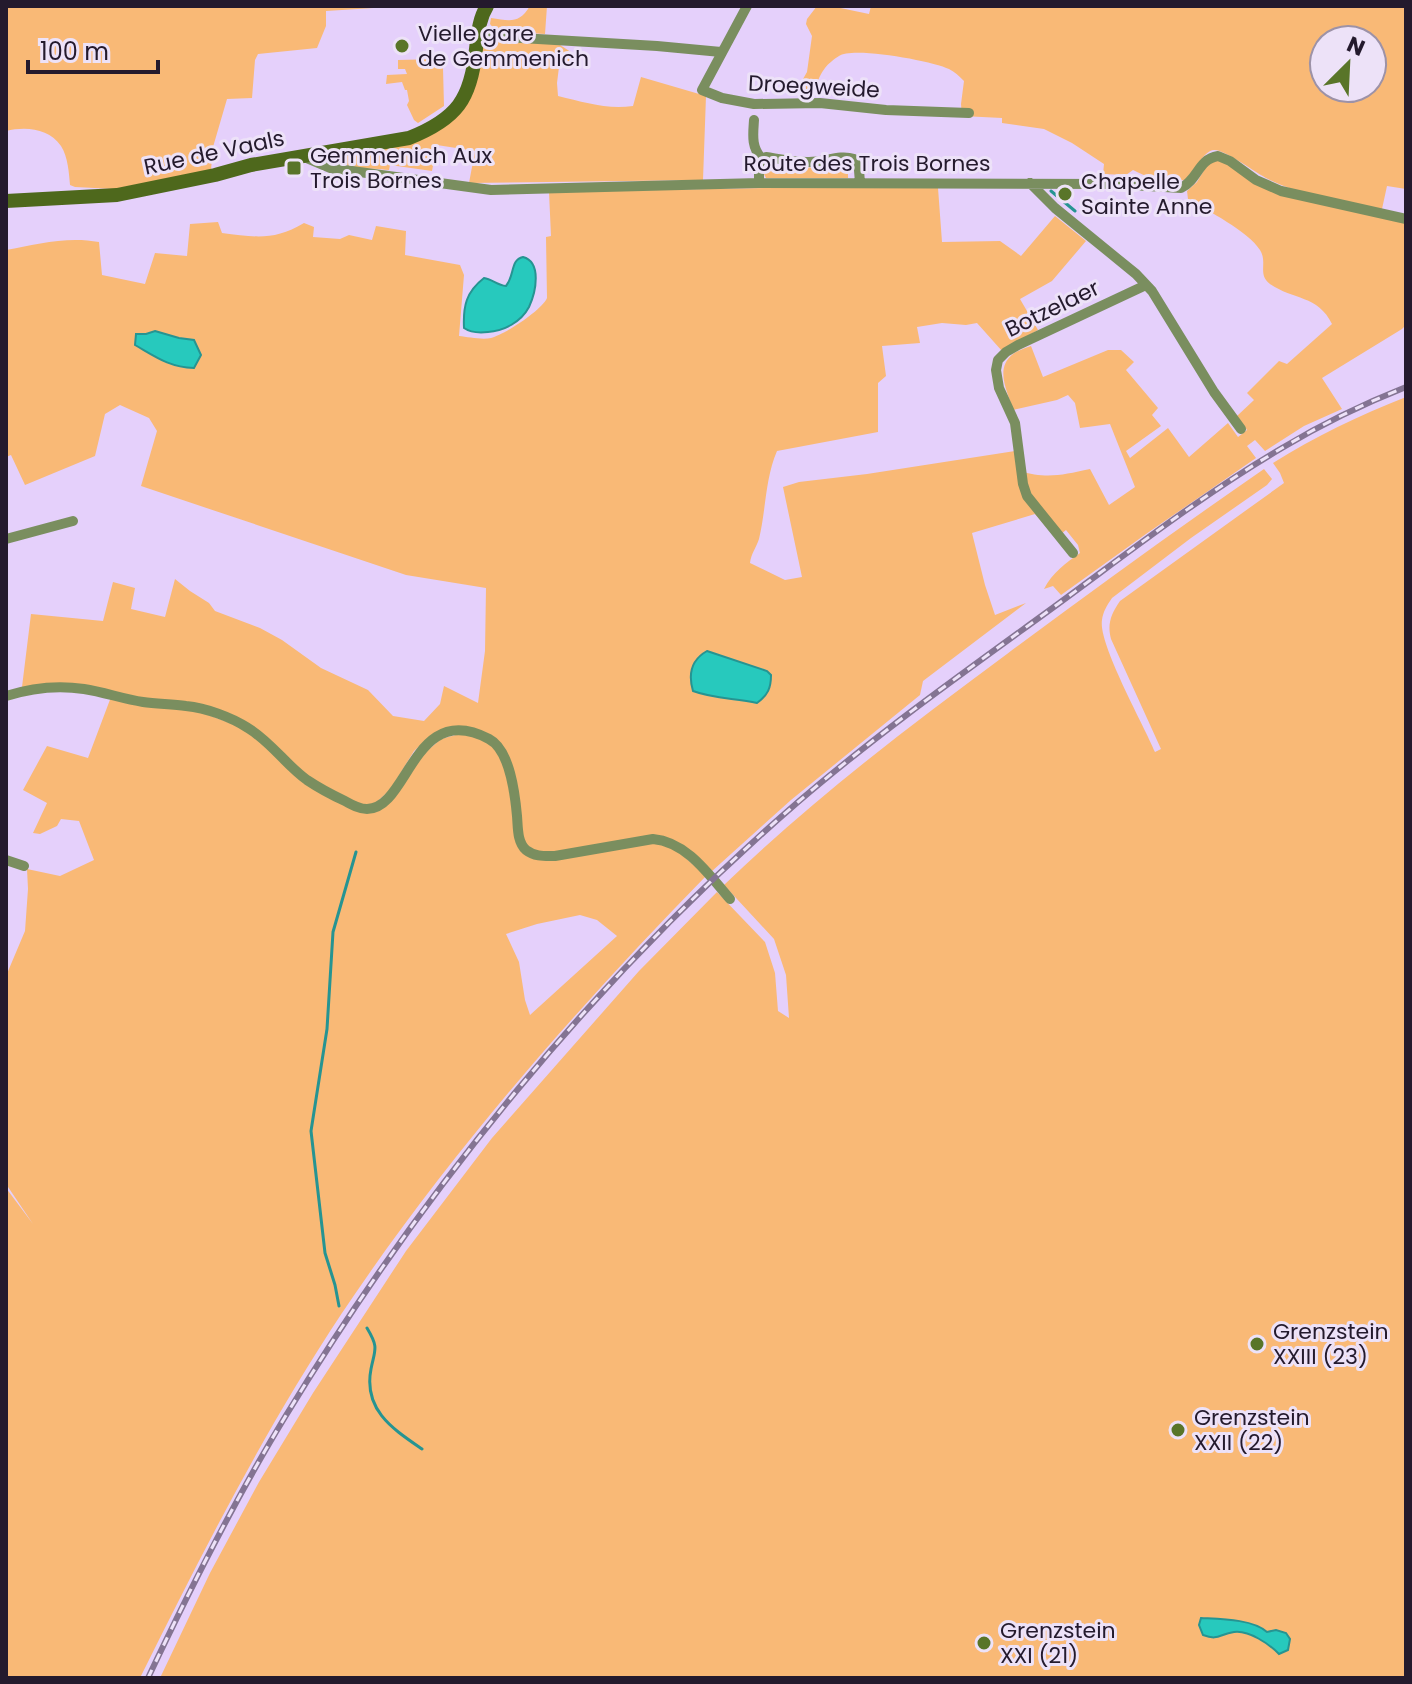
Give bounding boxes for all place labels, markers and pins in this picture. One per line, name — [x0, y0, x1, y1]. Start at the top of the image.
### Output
place label: Vielle gare de Gemmenich — [418, 18, 589, 74]
marker: Vielle gare de Gemmenich — [393, 37, 411, 55]
place label: Gemmenich Aux Trois Bornes — [310, 140, 492, 196]
marker: Gemmenich Aux Trois Bornes — [285, 159, 303, 177]
place label: Chapelle Sainte Anne — [1081, 166, 1212, 222]
marker: Chapelle Sainte Anne — [1056, 185, 1074, 203]
place label: Grenzstein XXIII (23) — [1273, 1316, 1389, 1372]
marker: Grenzstein XXIII (23) — [1248, 1335, 1266, 1353]
place label: Grenzstein XXII (22) — [1194, 1402, 1310, 1458]
marker: Grenzstein XXII (22) — [1169, 1421, 1187, 1439]
place label: Grenzstein XXI (21) — [1000, 1615, 1116, 1671]
marker: Grenzstein XXI (21) — [975, 1634, 993, 1652]

